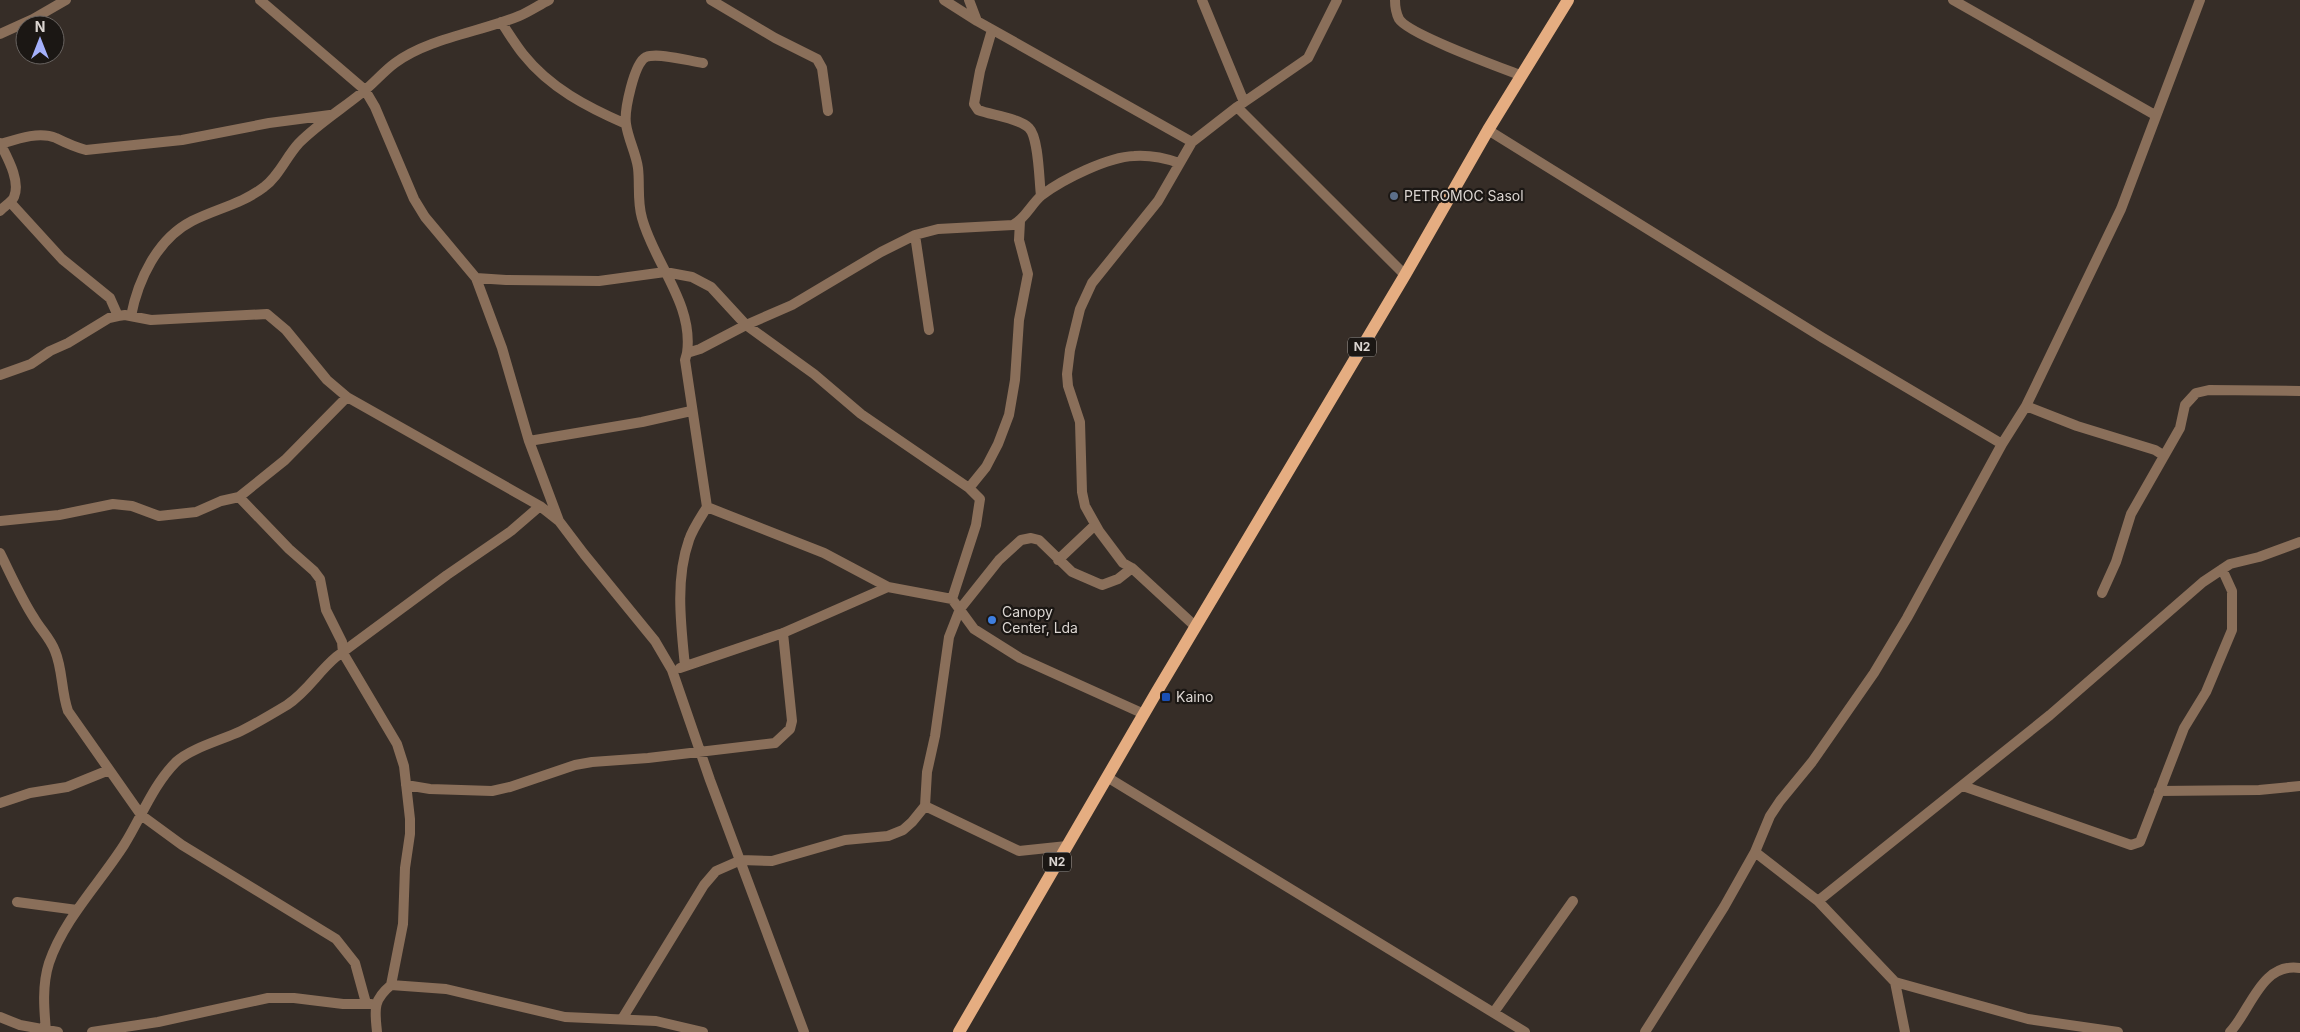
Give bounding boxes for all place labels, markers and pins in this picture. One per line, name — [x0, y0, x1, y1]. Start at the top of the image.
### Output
place label: PETROMOC Sasol — [1404, 187, 1524, 204]
marker: PETROMOC Sasol — [1388, 190, 1400, 202]
place label: Canopy Center, Lda — [1002, 603, 1078, 636]
marker: Canopy Center, Lda — [986, 614, 998, 626]
place label: Kaino — [1176, 688, 1213, 705]
marker: Kaino — [1160, 691, 1172, 703]

